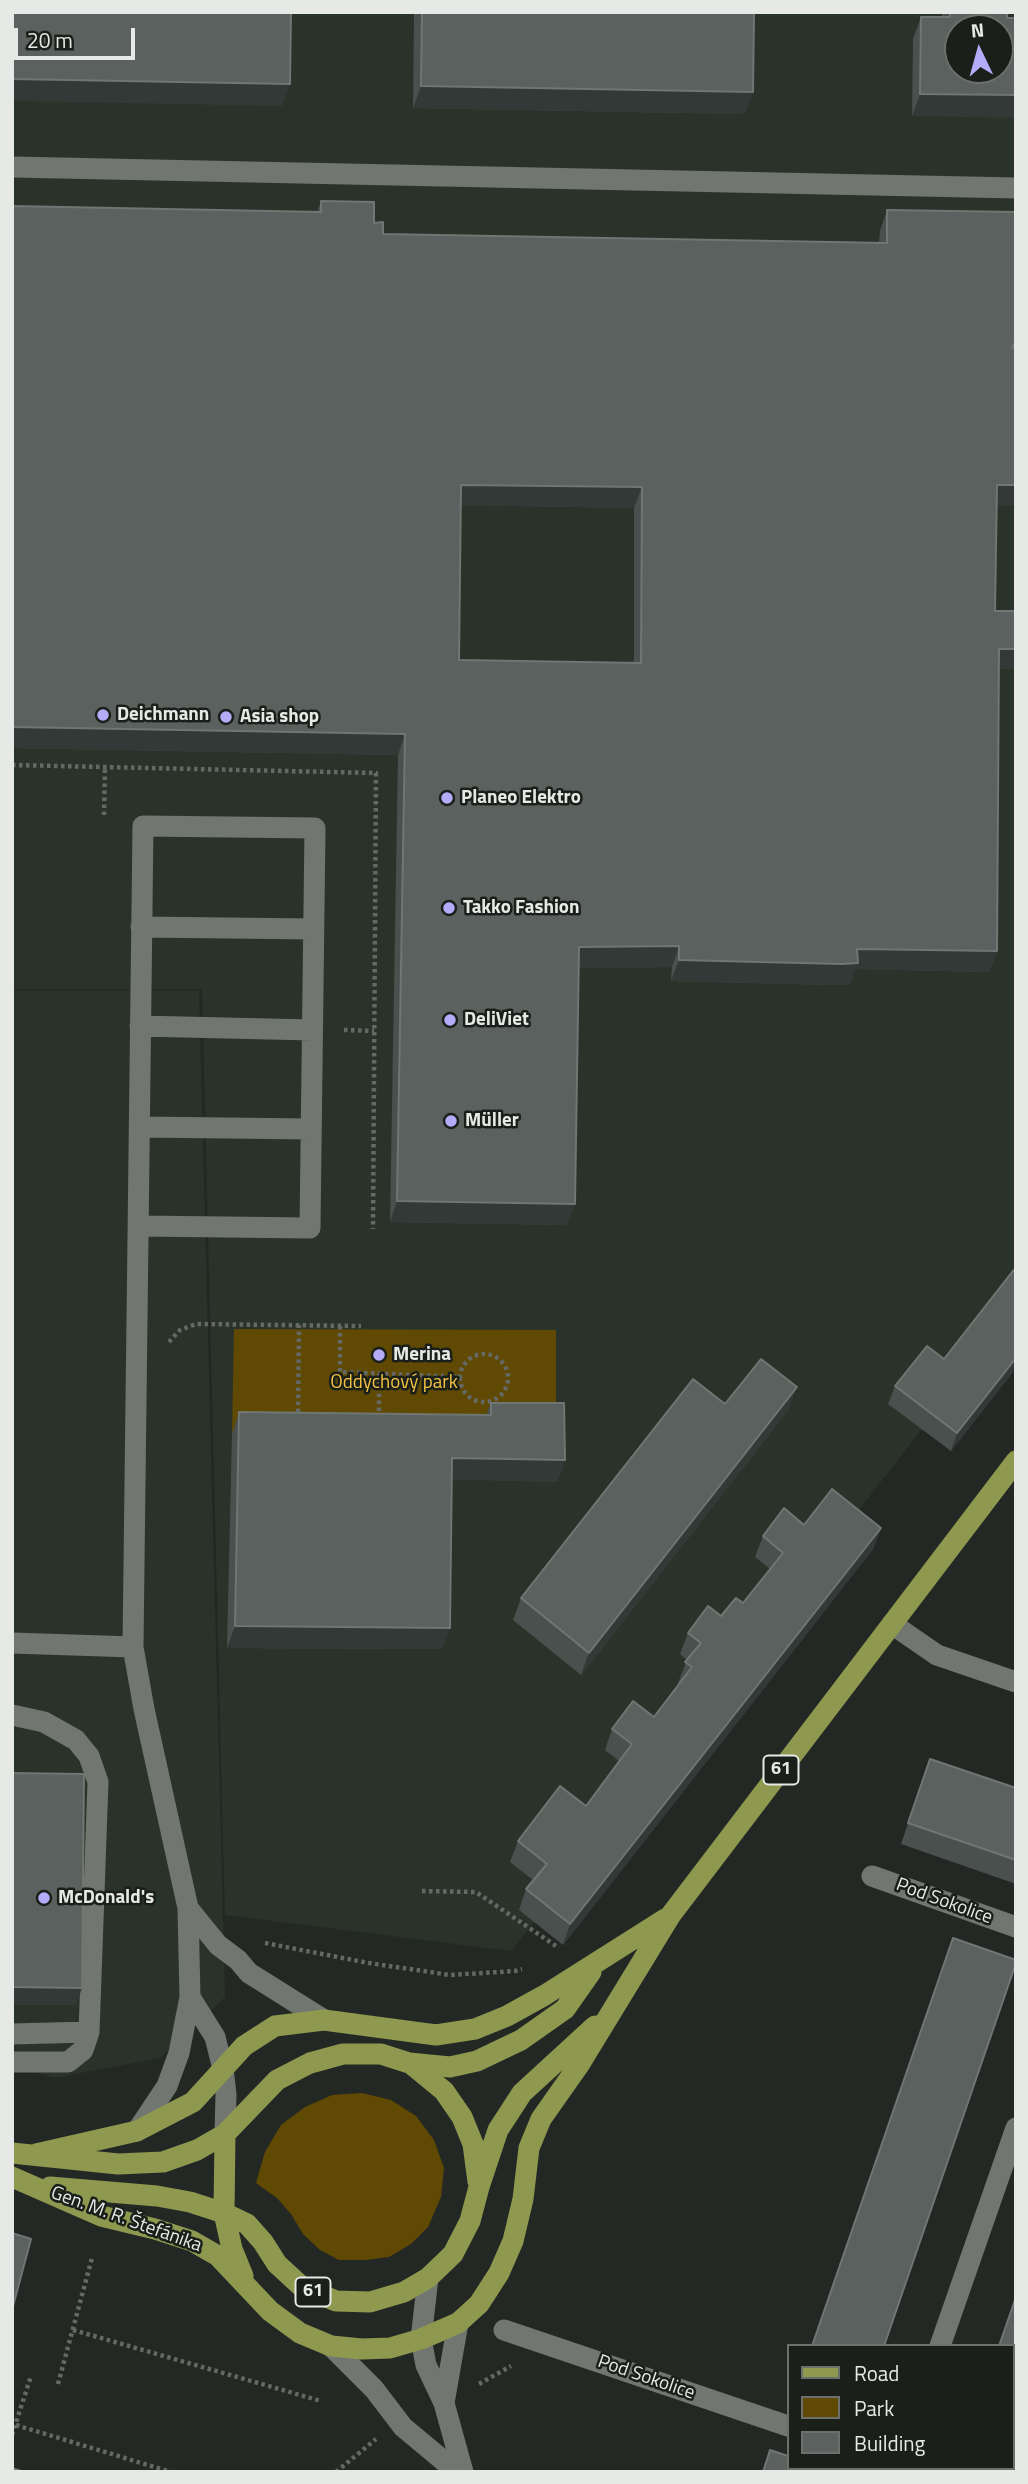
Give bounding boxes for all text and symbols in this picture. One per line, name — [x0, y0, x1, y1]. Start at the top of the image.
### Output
scale bar — [18, 14, 138, 58]
north arrow — [944, 14, 1014, 84]
text: N — [969, 15, 985, 45]
text: 20 m — [27, 24, 73, 56]
place label: Deichmann — [117, 704, 209, 726]
place label: Asia shop — [240, 706, 319, 728]
marker: Deichmann — [95, 707, 111, 723]
marker: Asia shop — [218, 709, 234, 725]
place label: Planeo Elektro — [461, 787, 581, 809]
marker: Planeo Elektro — [439, 790, 455, 806]
place label: Takko Fashion — [463, 897, 579, 919]
marker: Takko Fashion — [441, 900, 457, 916]
place label: DeliViet — [464, 1009, 529, 1031]
marker: DeliViet — [442, 1012, 458, 1028]
place label: Müller — [465, 1110, 519, 1132]
marker: Müller — [443, 1113, 459, 1129]
place label: Merina — [393, 1344, 451, 1366]
marker: Merina — [371, 1347, 387, 1363]
park label: Oddychový park — [330, 1372, 458, 1394]
road number: 61 — [764, 1756, 798, 1784]
street label: Pod Sokolice — [893, 1874, 995, 1930]
place label: McDonald's — [58, 1887, 154, 1909]
marker: McDonald's — [36, 1890, 52, 1906]
street label: Gen. M. R. Štefánika — [47, 2182, 205, 2258]
road number: 61 — [296, 2278, 330, 2306]
legend — [786, 2344, 1014, 2470]
street label: Pod Sokolice — [595, 2351, 697, 2405]
text: Road — [854, 2357, 899, 2389]
text: Park — [854, 2392, 894, 2424]
text: Building — [854, 2427, 925, 2459]

